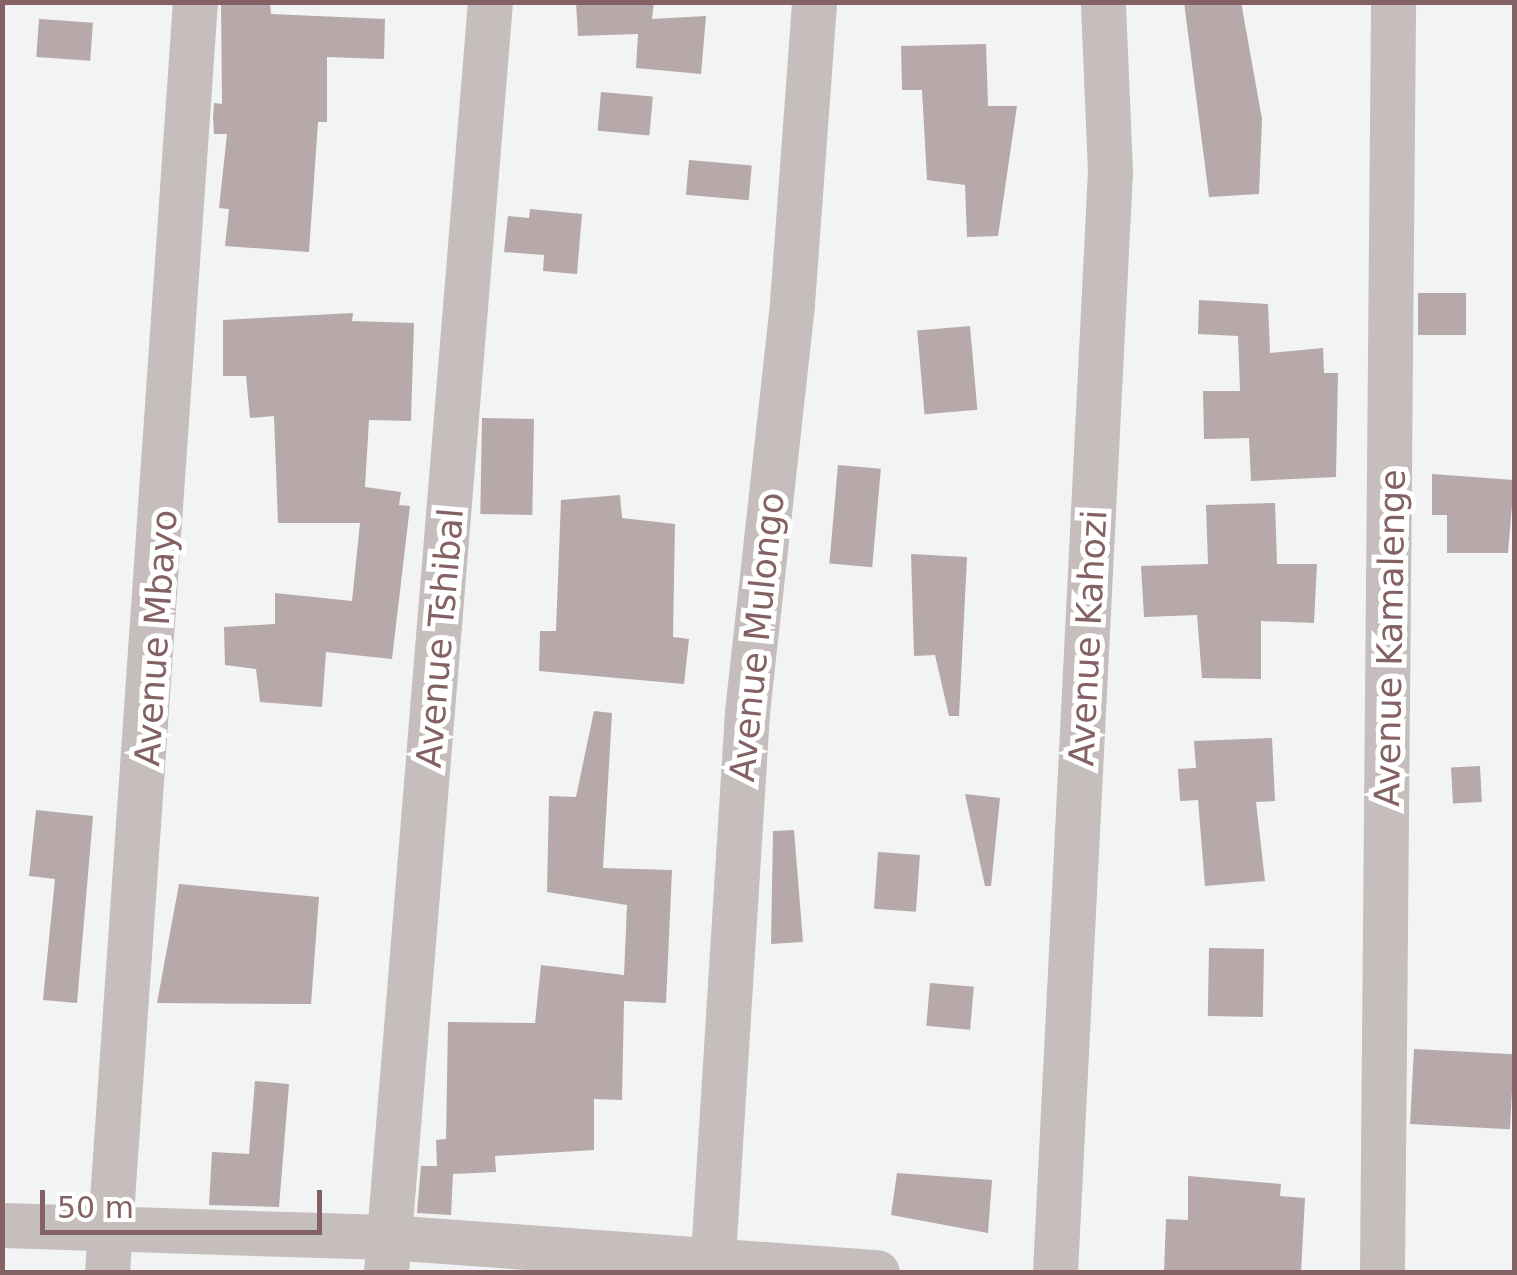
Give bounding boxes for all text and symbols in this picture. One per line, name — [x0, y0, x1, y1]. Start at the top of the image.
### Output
street label: Avenue Kamalenge — [1366, 469, 1414, 807]
street label: Avenue Mulongo — [721, 490, 793, 784]
street label: Avenue Tshibal — [408, 507, 472, 769]
street label: Avenue Mbayo — [126, 508, 186, 768]
street label: Avenue Kahozi — [1060, 509, 1116, 767]
scale bar — [45, 1170, 328, 1232]
text: 50 m — [57, 1190, 134, 1225]

